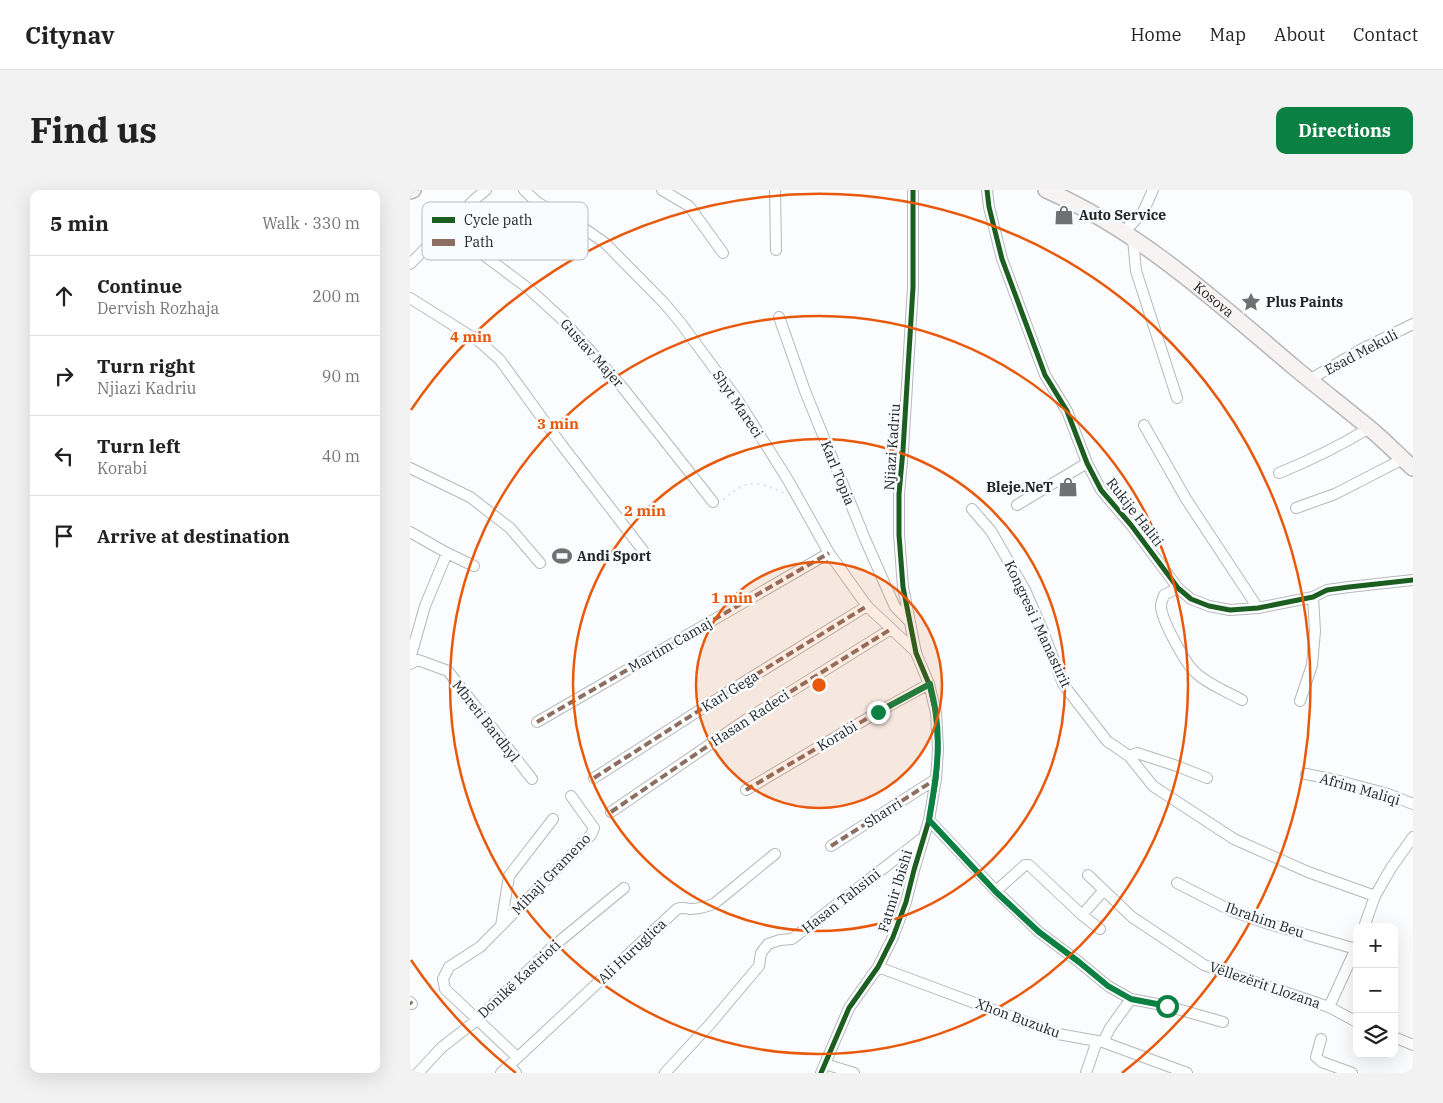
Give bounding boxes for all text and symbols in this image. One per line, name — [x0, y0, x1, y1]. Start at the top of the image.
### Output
text: Citynav — [25, 19, 114, 51]
text: Home — [1130, 23, 1182, 46]
text: Map — [1210, 23, 1246, 46]
text: About — [1274, 23, 1325, 46]
text: Contact — [1353, 23, 1418, 46]
text: Find us — [30, 107, 157, 153]
button: Directions — [1276, 107, 1413, 154]
legend — [422, 202, 588, 260]
shop icon: Auto Service — [1053, 204, 1075, 226]
place label: Auto Service — [1079, 206, 1166, 224]
text: 5 min — [50, 209, 109, 237]
text: Cycle path — [464, 211, 533, 229]
text: Walk · 330 m — [262, 213, 360, 233]
text: Path — [464, 233, 494, 251]
text: Continue — [97, 274, 182, 298]
street label: Kosova — [1190, 278, 1238, 322]
icon: ahead — [50, 282, 78, 310]
text: 200 m — [312, 286, 360, 306]
place icon: Plus Paints — [1240, 291, 1262, 313]
place label: Plus Paints — [1266, 293, 1343, 311]
text: Dervish Rozhaja — [97, 298, 219, 318]
street label: Gustav Majer — [556, 315, 628, 392]
street label: Esad Mekuli — [1321, 325, 1401, 379]
text: 4 min — [450, 327, 492, 346]
text: Turn right — [97, 354, 195, 378]
icon: right — [50, 362, 78, 390]
text: 90 m — [322, 366, 360, 386]
street label: Shyt Mareci — [709, 367, 767, 441]
text: Njiazi Kadriu — [97, 378, 197, 398]
street label: Njiazi Kadriu — [880, 403, 904, 491]
text: 3 min — [537, 414, 579, 433]
text: Turn left — [97, 434, 180, 458]
street label: Karl Topia — [817, 438, 859, 508]
icon: left — [50, 442, 78, 470]
text: 40 m — [322, 446, 360, 466]
text: Korabi — [97, 458, 147, 478]
street label: Rukije Haliti — [1103, 474, 1167, 550]
shop icon: Bleje.NeT — [1057, 476, 1079, 498]
place label: Bleje.NeT — [986, 478, 1053, 496]
text: 2 min — [624, 501, 666, 520]
icon: arrive — [50, 522, 78, 550]
text: Arrive at destination — [97, 524, 290, 548]
sports icon: Andi Sport — [551, 545, 573, 567]
place label: Andi Sport — [577, 547, 651, 565]
street label: Kongresi i Manastirit — [1001, 558, 1075, 690]
text: 1 min — [711, 588, 753, 607]
street label: Martim Camaj — [625, 614, 715, 676]
street label: Karl Gega — [698, 666, 762, 716]
centre of rings — [810, 676, 828, 694]
street label: Mbreti Bardhyl — [448, 677, 524, 765]
street label: Hasan Radeci — [707, 686, 793, 750]
route end — [867, 701, 890, 724]
street label: Korabi — [814, 717, 860, 755]
street label: Afrim Maliqi — [1318, 769, 1402, 809]
street label: Sharri — [861, 794, 905, 832]
street label: Mihajl Grameno — [508, 829, 594, 918]
street label: Fatmir Ibishi — [874, 848, 916, 934]
street label: Hasan Tahsini — [798, 865, 884, 937]
street label: Ibrahim Beu — [1223, 898, 1307, 942]
street label: Ali Huruglica — [594, 914, 670, 987]
map controls — [1353, 923, 1398, 1058]
button: + — [1353, 923, 1398, 968]
street label: Donikë Kastrioti — [474, 936, 564, 1022]
street label: Vëllezërit Llozana — [1207, 957, 1323, 1013]
button: − — [1353, 968, 1398, 1013]
street label: Xhon Buzuku — [973, 994, 1063, 1042]
route start — [1156, 995, 1179, 1018]
button: layers — [1353, 1013, 1398, 1058]

